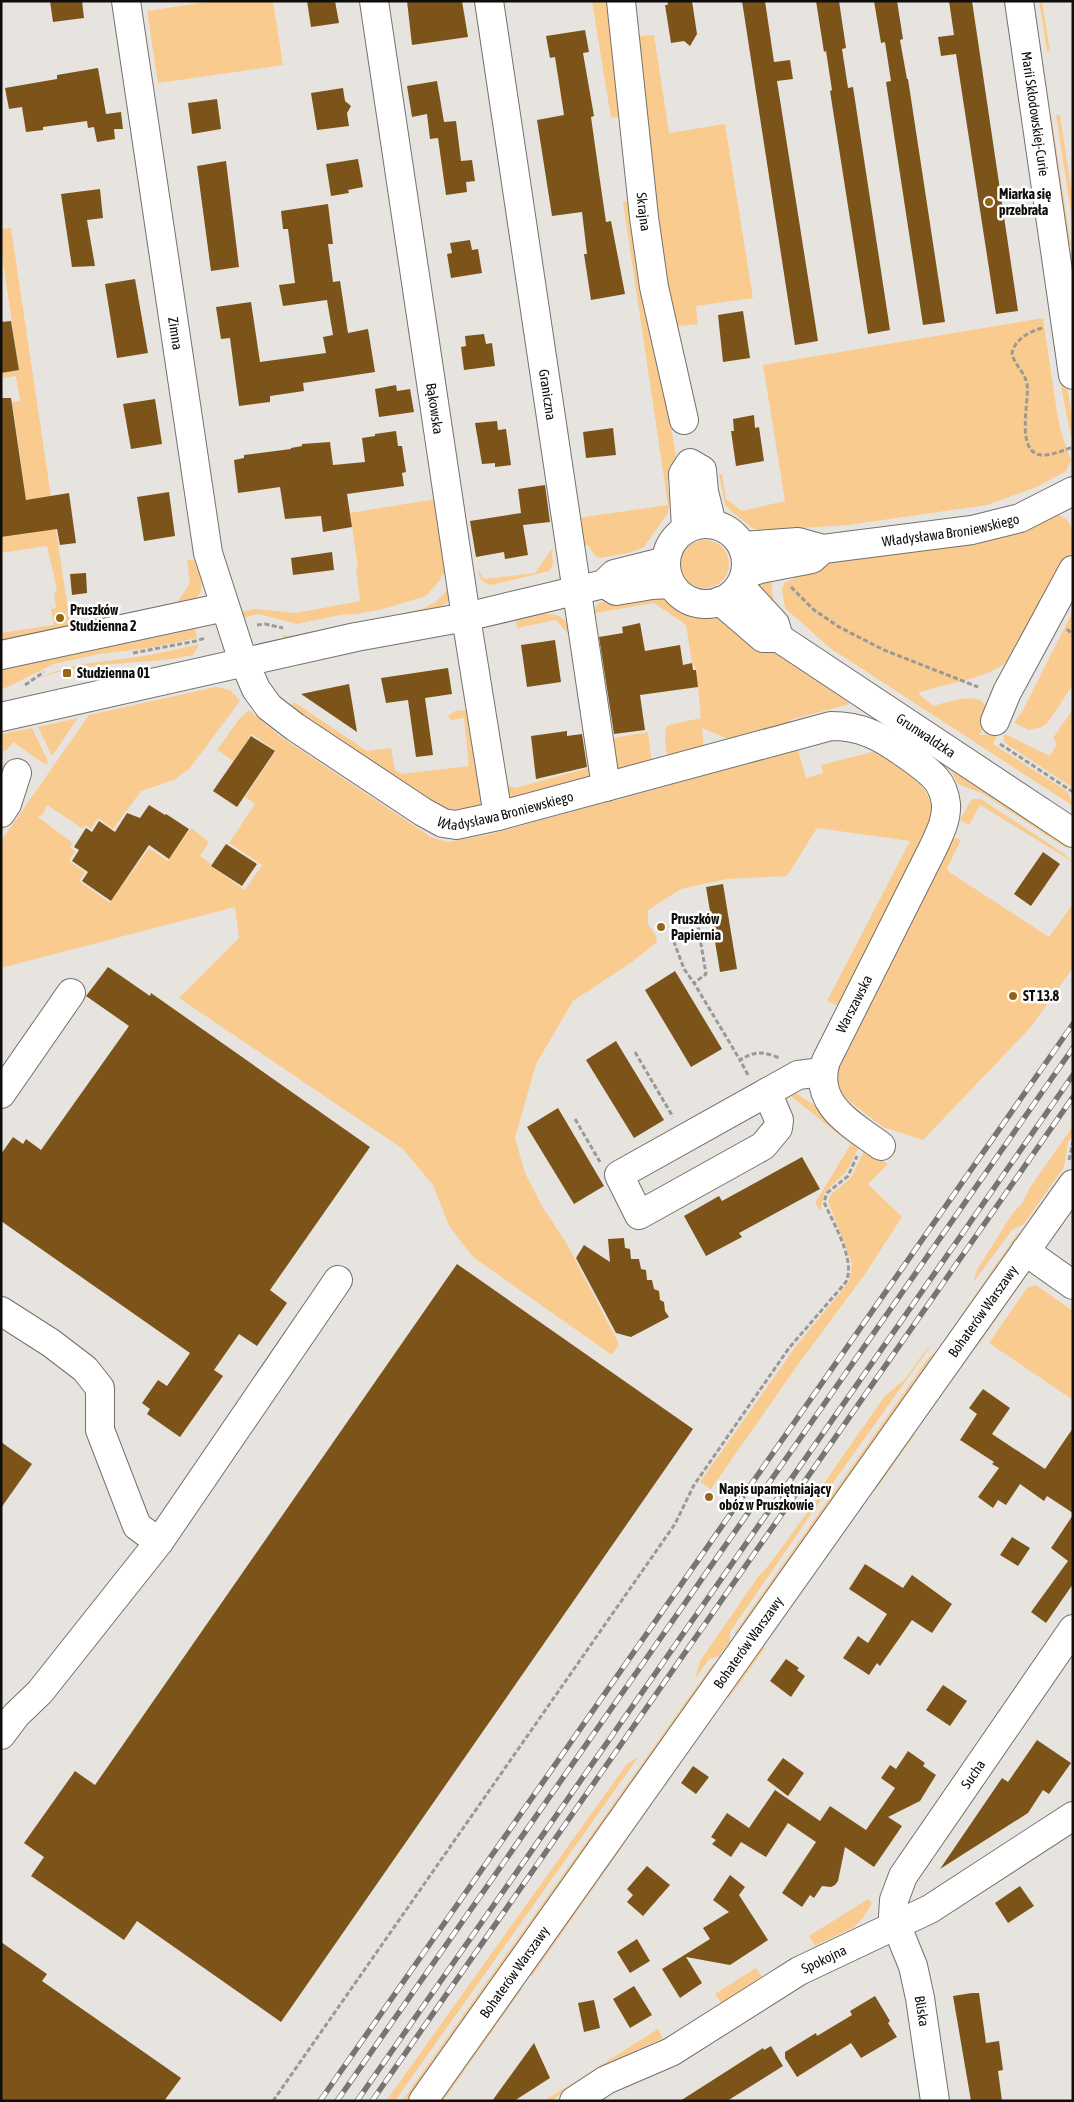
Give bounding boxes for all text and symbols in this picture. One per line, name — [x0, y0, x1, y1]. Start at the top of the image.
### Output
street label: Marii Skłodowskiej-Curie — [1018, 50, 1052, 177]
place label: Miarka się przebrała — [999, 186, 1051, 218]
street label: Skrajna — [633, 192, 654, 232]
marker: Miarka się przebrała — [983, 196, 995, 208]
street label: Zimna — [165, 316, 186, 351]
street label: Graniczna — [536, 368, 559, 421]
street label: Bąkowska — [423, 382, 447, 435]
street label: Władysława Broniewskiego — [881, 511, 1021, 549]
place label: Pruszków Studzienna 2 — [70, 602, 137, 634]
marker: Pruszków Studzienna 2 — [54, 612, 66, 624]
place label: Studzienna 01 — [77, 665, 151, 681]
marker: Studzienna 01 — [61, 667, 73, 679]
street label: Grunwaldzka — [893, 710, 959, 761]
street label: Władysława Broniewskiego — [434, 788, 575, 833]
place label: Pruszków Papiernia — [671, 911, 721, 943]
marker: Pruszków Papiernia — [655, 921, 667, 933]
street label: Warszawska — [833, 972, 875, 1036]
place label: ST 13.8 — [1023, 988, 1060, 1004]
marker: ST 13.8 — [1007, 990, 1019, 1002]
street label: Bohaterów Warszawy — [945, 1262, 1021, 1360]
place label: Napis upamiętniający obóz w Pruszkowie — [719, 1481, 832, 1513]
marker: Napis upamiętniający obóz w Pruszkowie — [703, 1491, 715, 1503]
street label: Bohaterów Warszawy — [710, 1593, 786, 1691]
street label: Sucha — [958, 1757, 988, 1792]
street label: Bohaterów Warszawy — [476, 1923, 552, 2021]
street label: Spokojna — [799, 1942, 849, 1977]
street label: Bliska — [912, 1994, 932, 2028]

